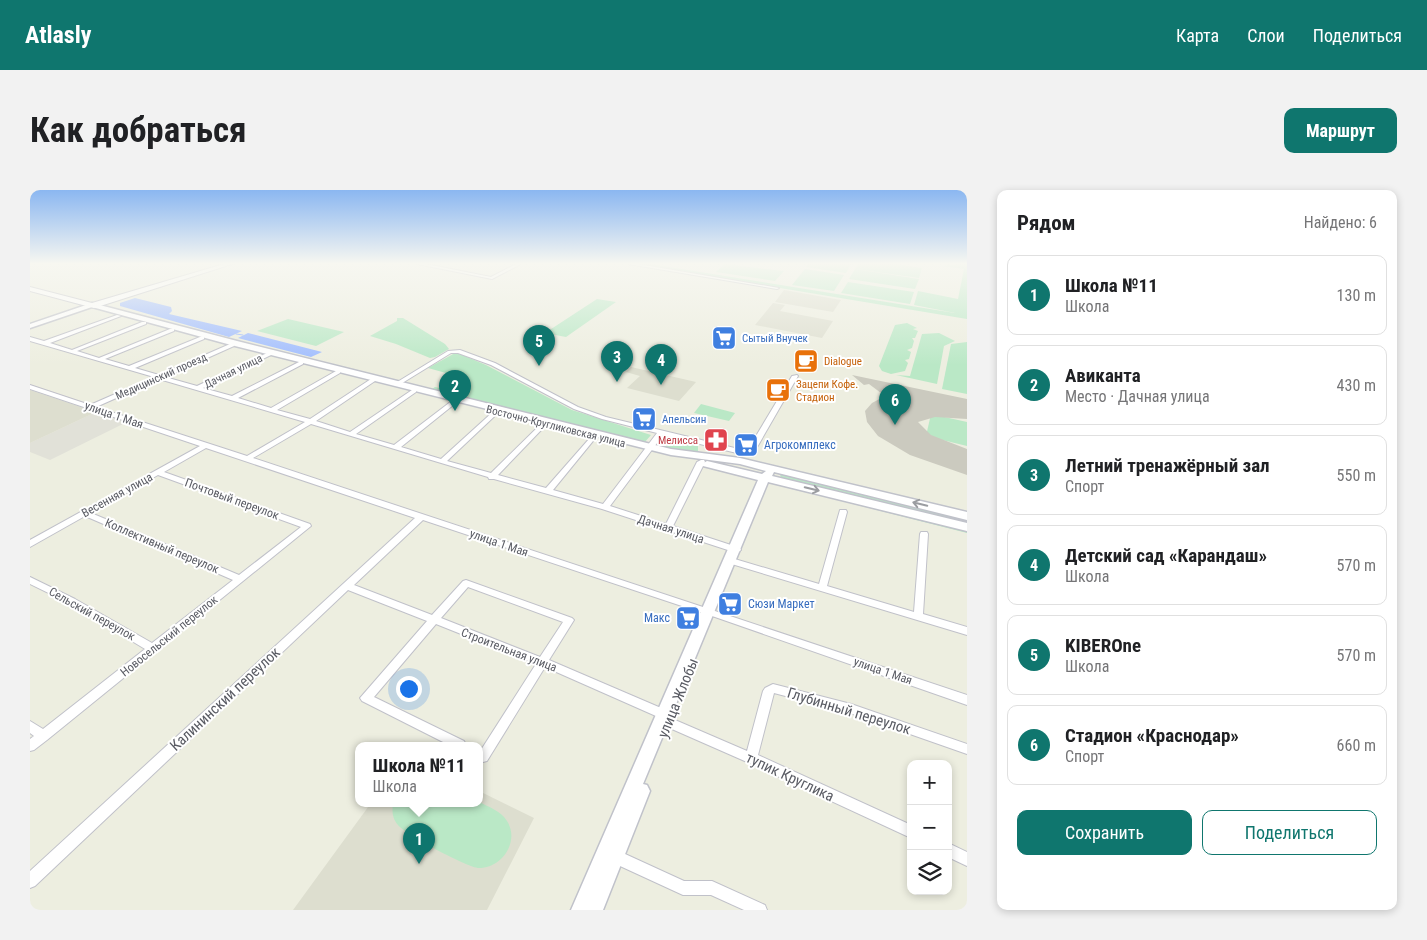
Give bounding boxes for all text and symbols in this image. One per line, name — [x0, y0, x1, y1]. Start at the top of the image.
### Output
text: Atlasly — [25, 21, 91, 49]
text: Карта — [1176, 25, 1219, 46]
text: Слои — [1247, 25, 1285, 46]
text: Поделиться — [1313, 25, 1402, 46]
button: Маршрут — [1284, 108, 1397, 153]
text: Как добраться — [30, 110, 246, 151]
text: Рядом — [1017, 211, 1076, 235]
text: Найдено: 6 — [1304, 213, 1377, 232]
text: Школа №11 — [1065, 274, 1158, 297]
text: 1 — [1030, 286, 1038, 305]
text: 130 m — [1337, 286, 1376, 305]
text: Школа — [1065, 297, 1109, 316]
pin: 5 — [523, 325, 555, 366]
supermarket icon: Сытый Внучек — [711, 325, 737, 351]
place label: Сытый Внучек — [742, 332, 809, 345]
pin: 3 — [601, 341, 633, 382]
pin: 4 — [645, 344, 677, 385]
cafe icon: Dialogue — [793, 348, 819, 374]
street label: Медицинский проезд — [114, 350, 209, 402]
street label: Дачная улица — [202, 352, 264, 391]
place label: Dialogue — [824, 355, 862, 368]
text: Авиканта — [1065, 364, 1141, 387]
pin: 2 — [439, 370, 471, 411]
text: 2 — [1030, 376, 1038, 395]
text: 430 m — [1337, 376, 1376, 395]
cafe icon: Зацепи Кофе. Стадион — [765, 377, 791, 403]
place label: Зацепи Кофе. Стадион — [796, 378, 858, 404]
pin: 6 — [879, 384, 911, 425]
text: Место · Дачная улица — [1065, 387, 1210, 406]
street label: улица 1 Мая — [83, 398, 145, 432]
street label: Восточно-Кругликовская улица — [485, 403, 627, 450]
supermarket icon: Апельсин — [631, 406, 657, 432]
place label: Апельсин — [662, 413, 706, 426]
pharmacy icon: Мелисса — [703, 427, 729, 453]
supermarket icon: Агрокомплекс — [733, 432, 759, 458]
place label: Мелисса — [658, 434, 698, 447]
place label: Агрокомплекс — [764, 438, 836, 452]
text: Летний тренажёрный зал — [1065, 454, 1270, 477]
text: 3 — [1030, 466, 1038, 485]
text: 550 m — [1337, 466, 1376, 485]
street label: Весенняя улица — [79, 470, 155, 520]
street label: Почтовый переулок — [183, 475, 281, 523]
text: Спорт — [1065, 477, 1104, 496]
one-way arrow — [804, 485, 820, 494]
one-way arrow — [912, 499, 928, 508]
street label: Дачная улица — [636, 512, 706, 546]
street label: Коллективный переулок — [103, 516, 221, 576]
street label: улица 1 Мая — [468, 526, 530, 560]
text: Детский сад «Карандаш» — [1065, 544, 1267, 567]
text: 4 — [1030, 556, 1038, 575]
text: 570 m — [1337, 556, 1376, 575]
text: Школа — [1065, 567, 1109, 586]
street label: Сельский переулок — [46, 584, 138, 644]
supermarket icon: Сюзи Маркет — [717, 591, 743, 617]
street label: Новосельский переулок — [118, 592, 220, 679]
place label: Сюзи Маркет — [748, 597, 815, 611]
supermarket icon: Макс — [675, 605, 701, 631]
place label: Макс — [644, 611, 670, 625]
street label: Строительная улица — [459, 625, 559, 675]
text: KIBEROne — [1065, 634, 1141, 657]
street label: Калининский переулок — [166, 643, 284, 755]
text: 5 — [1030, 646, 1038, 665]
text: 570 m — [1337, 646, 1376, 665]
street label: улица 1 Мая — [852, 654, 914, 688]
street label: улица Жлобы — [654, 656, 702, 740]
text: Школа — [1065, 657, 1109, 676]
your location — [396, 676, 422, 702]
street label: Глубинный переулок — [785, 684, 913, 738]
text: Стадион «Краснодар» — [1065, 724, 1239, 747]
text: 6 — [1030, 736, 1038, 755]
text: 660 m — [1337, 736, 1376, 755]
popup — [355, 742, 483, 807]
text: Спорт — [1065, 747, 1104, 766]
street label: тупик Круглика — [743, 749, 837, 805]
text: Школа №11 — [373, 754, 465, 777]
map controls — [907, 760, 952, 895]
button: + — [907, 760, 952, 805]
text: Школа — [373, 777, 417, 796]
button: − — [907, 805, 952, 850]
button: Сохранить — [1017, 810, 1192, 855]
button: Поделиться — [1202, 810, 1377, 855]
pin: 1 — [403, 823, 435, 864]
button: layers — [907, 850, 952, 895]

